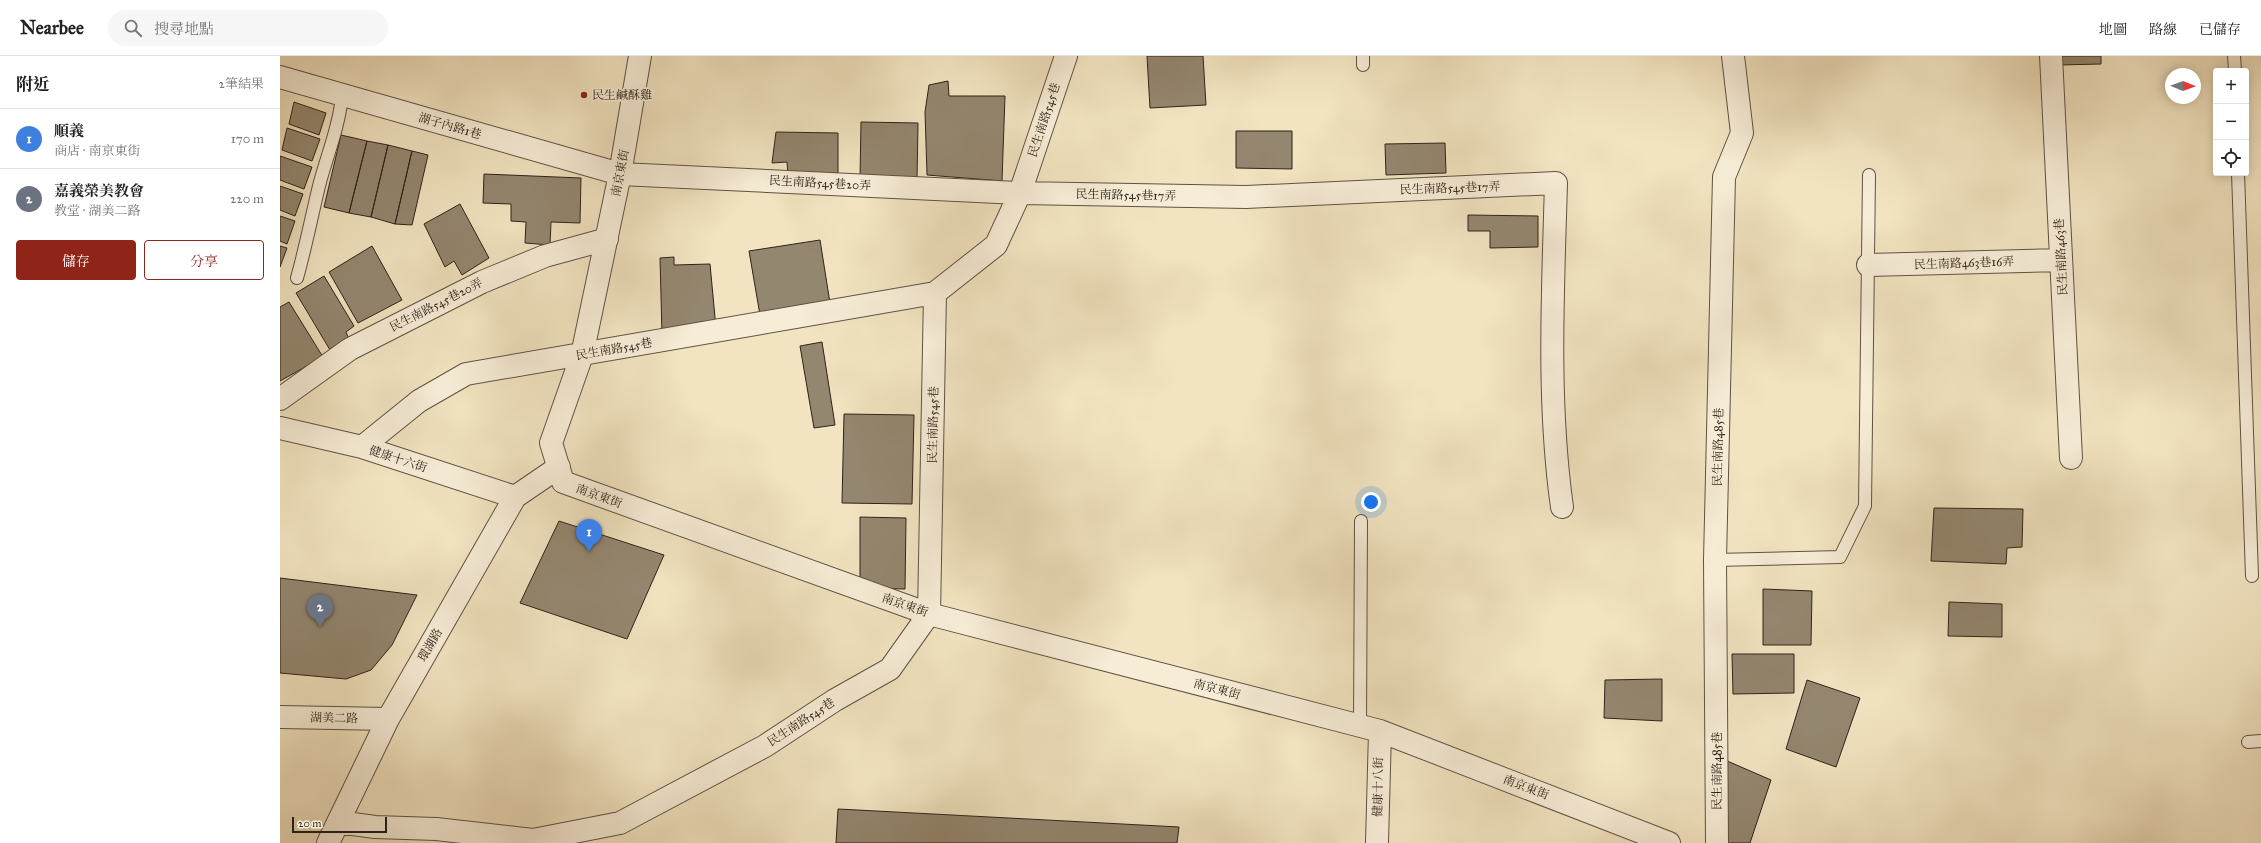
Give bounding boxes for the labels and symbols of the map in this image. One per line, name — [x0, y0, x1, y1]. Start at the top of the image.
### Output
north arrow — [2165, 68, 2201, 104]
street label: 民生南路545巷 — [1025, 81, 1063, 159]
place label: 民生鹹酥雞 — [592, 88, 652, 102]
marker: 民生鹹酥雞 — [579, 90, 589, 100]
street label: 湖子內路1巷 — [417, 110, 483, 142]
street label: 南京東街 — [609, 147, 632, 198]
street label: 民生南路545巷20弄 — [768, 173, 872, 193]
street label: 民生南路545巷17弄 — [1399, 179, 1501, 197]
street label: 民生南路545巷17弄 — [1076, 187, 1176, 203]
street label: 民生南路463巷 — [2052, 218, 2070, 296]
street label: 民生南路463巷16弄 — [1914, 254, 2014, 272]
street label: 民生南路545巷20弄 — [387, 276, 485, 334]
street label: 民生南路545巷 — [575, 335, 653, 363]
street label: 民生南路545巷 — [925, 386, 941, 464]
street label: 民生南路485巷 — [1710, 408, 1726, 486]
street label: 健康十六街 — [367, 443, 430, 475]
street label: 南京東街 — [574, 481, 625, 511]
your location — [1361, 492, 1381, 512]
pin: 1 — [576, 519, 602, 552]
street label: 南京東街 — [880, 591, 931, 620]
pin: 2 — [307, 594, 333, 627]
street label: 環湖路 — [415, 626, 445, 664]
street label: 南京東街 — [1192, 676, 1243, 702]
street label: 民生南路545巷 — [765, 695, 837, 749]
street label: 湖美二路 — [310, 711, 358, 725]
street label: 民生南路485巷 — [1710, 732, 1724, 810]
street label: 健康十八街 — [1370, 756, 1386, 817]
street label: 南京東街 — [1501, 772, 1552, 802]
scale bar — [292, 815, 387, 834]

